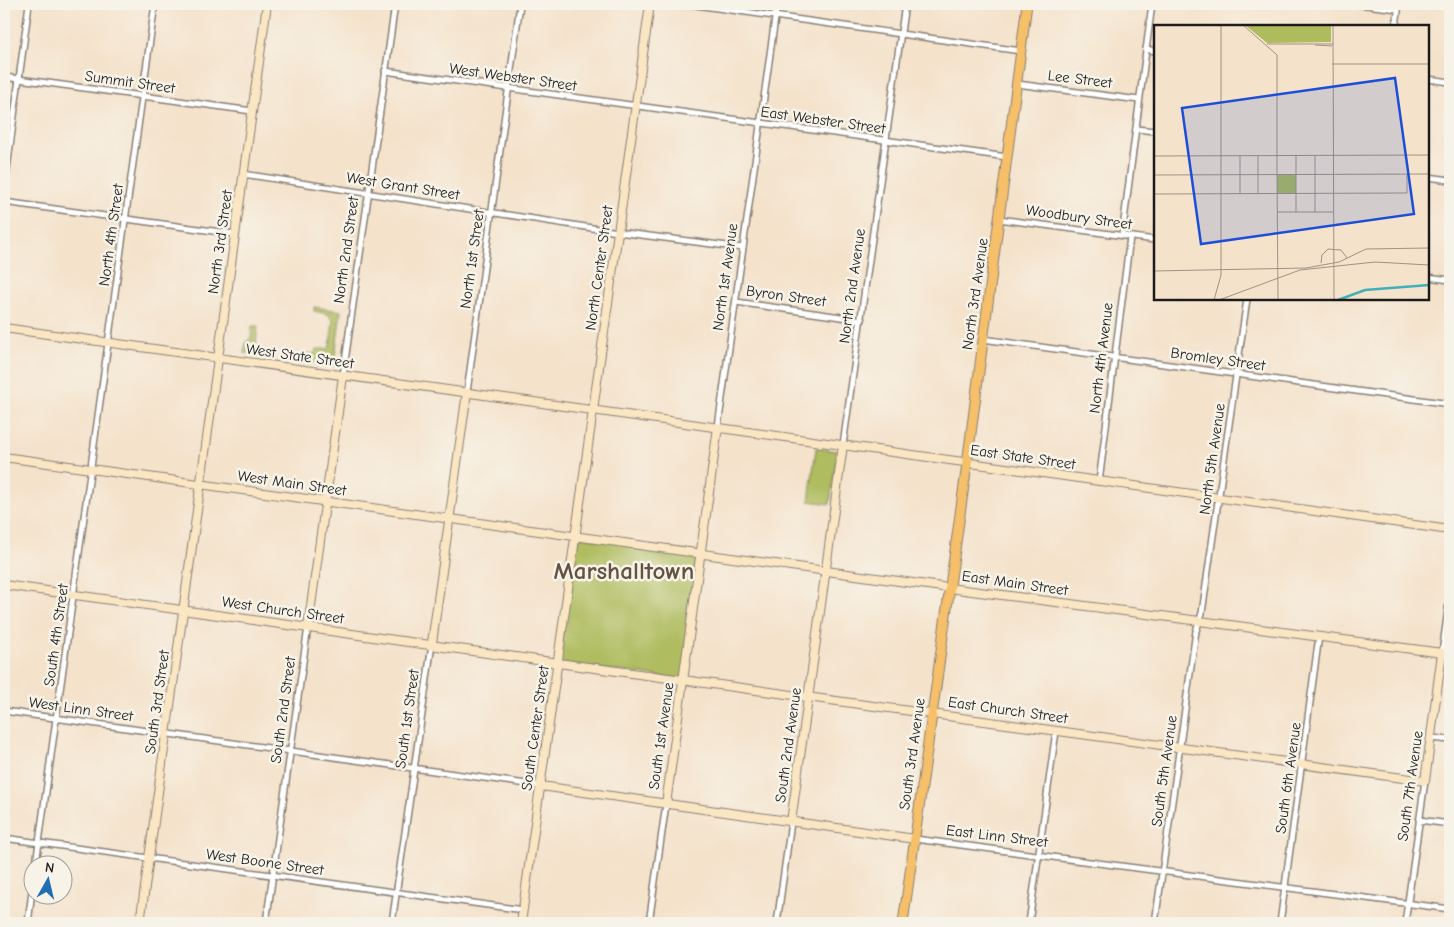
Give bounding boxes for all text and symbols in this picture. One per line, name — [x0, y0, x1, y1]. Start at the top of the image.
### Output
inset map — [1154, 25, 1429, 300]
street label: West Webster Street — [448, 59, 579, 95]
street label: Lee Street — [1047, 66, 1114, 92]
street label: Summit Street — [84, 67, 177, 97]
street label: East Webster Street — [759, 102, 887, 138]
street label: West Grant Street — [345, 168, 462, 204]
street label: North 4th Street — [95, 182, 127, 287]
street label: North 3rd Street — [204, 188, 236, 295]
street label: North 2nd Street — [330, 195, 363, 305]
street label: Woodbury Street — [1025, 201, 1134, 233]
street label: North Center Street — [581, 204, 617, 332]
street label: North 1st Street — [456, 207, 488, 310]
street label: North 1st Avenue — [709, 222, 742, 332]
street label: North 2nd Avenue — [835, 227, 869, 345]
street label: North 3rd Avenue — [958, 236, 992, 351]
street label: Byron Street — [745, 281, 828, 311]
street label: North 4th Avenue — [1085, 301, 1117, 414]
street label: West State Street — [245, 340, 356, 373]
street label: Bromley Street — [1170, 343, 1267, 375]
street label: North 5th Avenue — [1195, 402, 1229, 516]
street label: East State Street — [969, 441, 1078, 473]
street label: West Main Street — [236, 466, 348, 500]
district label: Marshalltown — [554, 556, 694, 585]
street label: East Main Street — [961, 567, 1070, 599]
street label: South 4th Street — [40, 582, 72, 687]
street label: West Church Street — [221, 593, 346, 628]
street label: South 3rd Street — [141, 648, 173, 755]
street label: South 2nd Street — [267, 655, 300, 765]
street label: South Center Street — [517, 664, 553, 792]
street label: South 1st Street — [391, 667, 423, 770]
street label: South 1st Avenue — [645, 681, 678, 791]
street label: South 2nd Avenue — [771, 686, 805, 804]
street label: West Linn Street — [28, 693, 135, 725]
street label: East Church Street — [947, 693, 1070, 727]
street label: South 3rd Avenue — [895, 696, 929, 811]
street label: South 5th Avenue — [1147, 714, 1181, 828]
street label: South 6th Avenue — [1271, 721, 1305, 835]
street label: South 7th Avenue — [1393, 729, 1427, 842]
street label: East Linn Street — [945, 821, 1050, 851]
street label: West Boone Street — [205, 845, 326, 879]
north arrow — [22, 854, 72, 904]
text: N — [44, 859, 55, 877]

